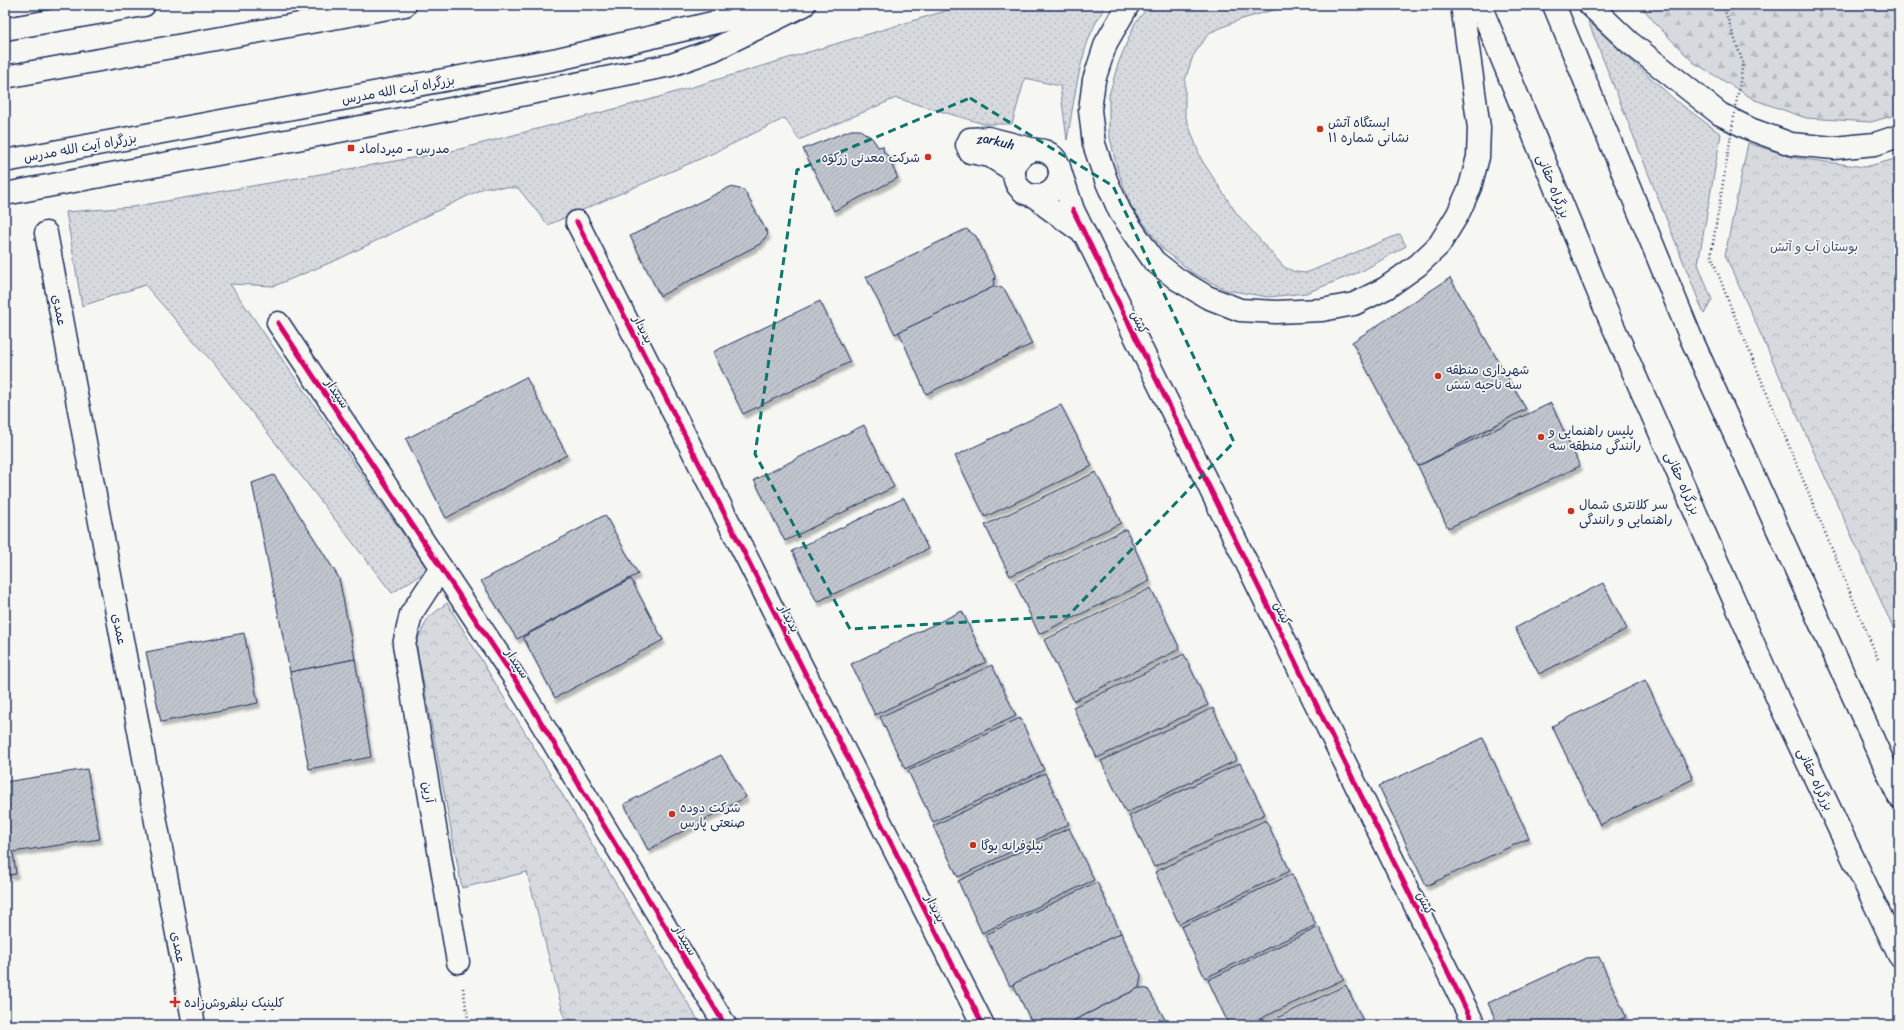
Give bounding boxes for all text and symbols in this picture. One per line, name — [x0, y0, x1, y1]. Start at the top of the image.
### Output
street label: بزرگراه آیت الله مدرس — [340, 68, 456, 111]
place label: ایستگاه آتش نشانی شماره ۱۱ — [1328, 111, 1409, 149]
marker: ایستگاه آتش نشانی شماره ۱۱ — [1315, 124, 1325, 134]
street label: بزرگراه آیت الله مدرس — [22, 126, 138, 169]
street label: zarkuh — [975, 127, 1017, 156]
place label: مدرس - میرداماد — [359, 137, 450, 160]
marker: مدرس - میرداماد — [346, 143, 356, 153]
place label: شرکت معدنی زرکوه — [822, 146, 920, 169]
street label: بزرگراه حقانی — [1530, 151, 1577, 222]
marker: شرکت معدنی زرکوه — [923, 152, 933, 162]
park label: بوستان آب و آتش — [1770, 235, 1858, 258]
street label: عمدی — [45, 292, 74, 328]
street label: کیش — [1124, 306, 1155, 339]
street label: پدیدار — [626, 310, 661, 348]
place label: شهرداری منطقه سه ناحیه شش — [1446, 358, 1529, 396]
marker: شهرداری منطقه سه ناحیه شش — [1433, 371, 1443, 381]
street label: سپیدار — [318, 372, 356, 413]
place label: پلیس راهنمایی و رانندگی منطقه سه — [1548, 419, 1641, 457]
marker: پلیس راهنمایی و رانندگی منطقه سه — [1536, 432, 1546, 442]
street label: بزرگراه حقانی — [1658, 448, 1707, 519]
place label: سر کلانتری شمال راهنمایی و رانندگی — [1579, 493, 1673, 531]
marker: سر کلانتری شمال راهنمایی و رانندگی — [1566, 506, 1576, 516]
street label: کیش — [1267, 597, 1298, 630]
street label: پدیدار — [772, 599, 807, 637]
street label: عمدی — [105, 611, 134, 647]
street label: سپیدار — [498, 642, 536, 683]
street label: بزرگراه حقانی — [1791, 744, 1840, 815]
street label: آرین — [415, 780, 442, 805]
place label: شرکت دوده صنعتی پارس — [680, 796, 745, 834]
marker: شرکت دوده صنعتی پارس — [667, 809, 677, 819]
place label: نیلوفرانه یوگا — [981, 834, 1043, 857]
marker: نیلوفرانه یوگا — [968, 840, 978, 850]
street label: کیش — [1410, 887, 1441, 920]
street label: پدیدار — [918, 889, 953, 927]
street label: سپیدار — [667, 919, 704, 960]
street label: عمدی — [164, 929, 193, 965]
place label: کلینیک نیلفروش‌زاده — [184, 991, 285, 1014]
marker: کلینیک نیلفروش‌زاده — [169, 996, 181, 1008]

